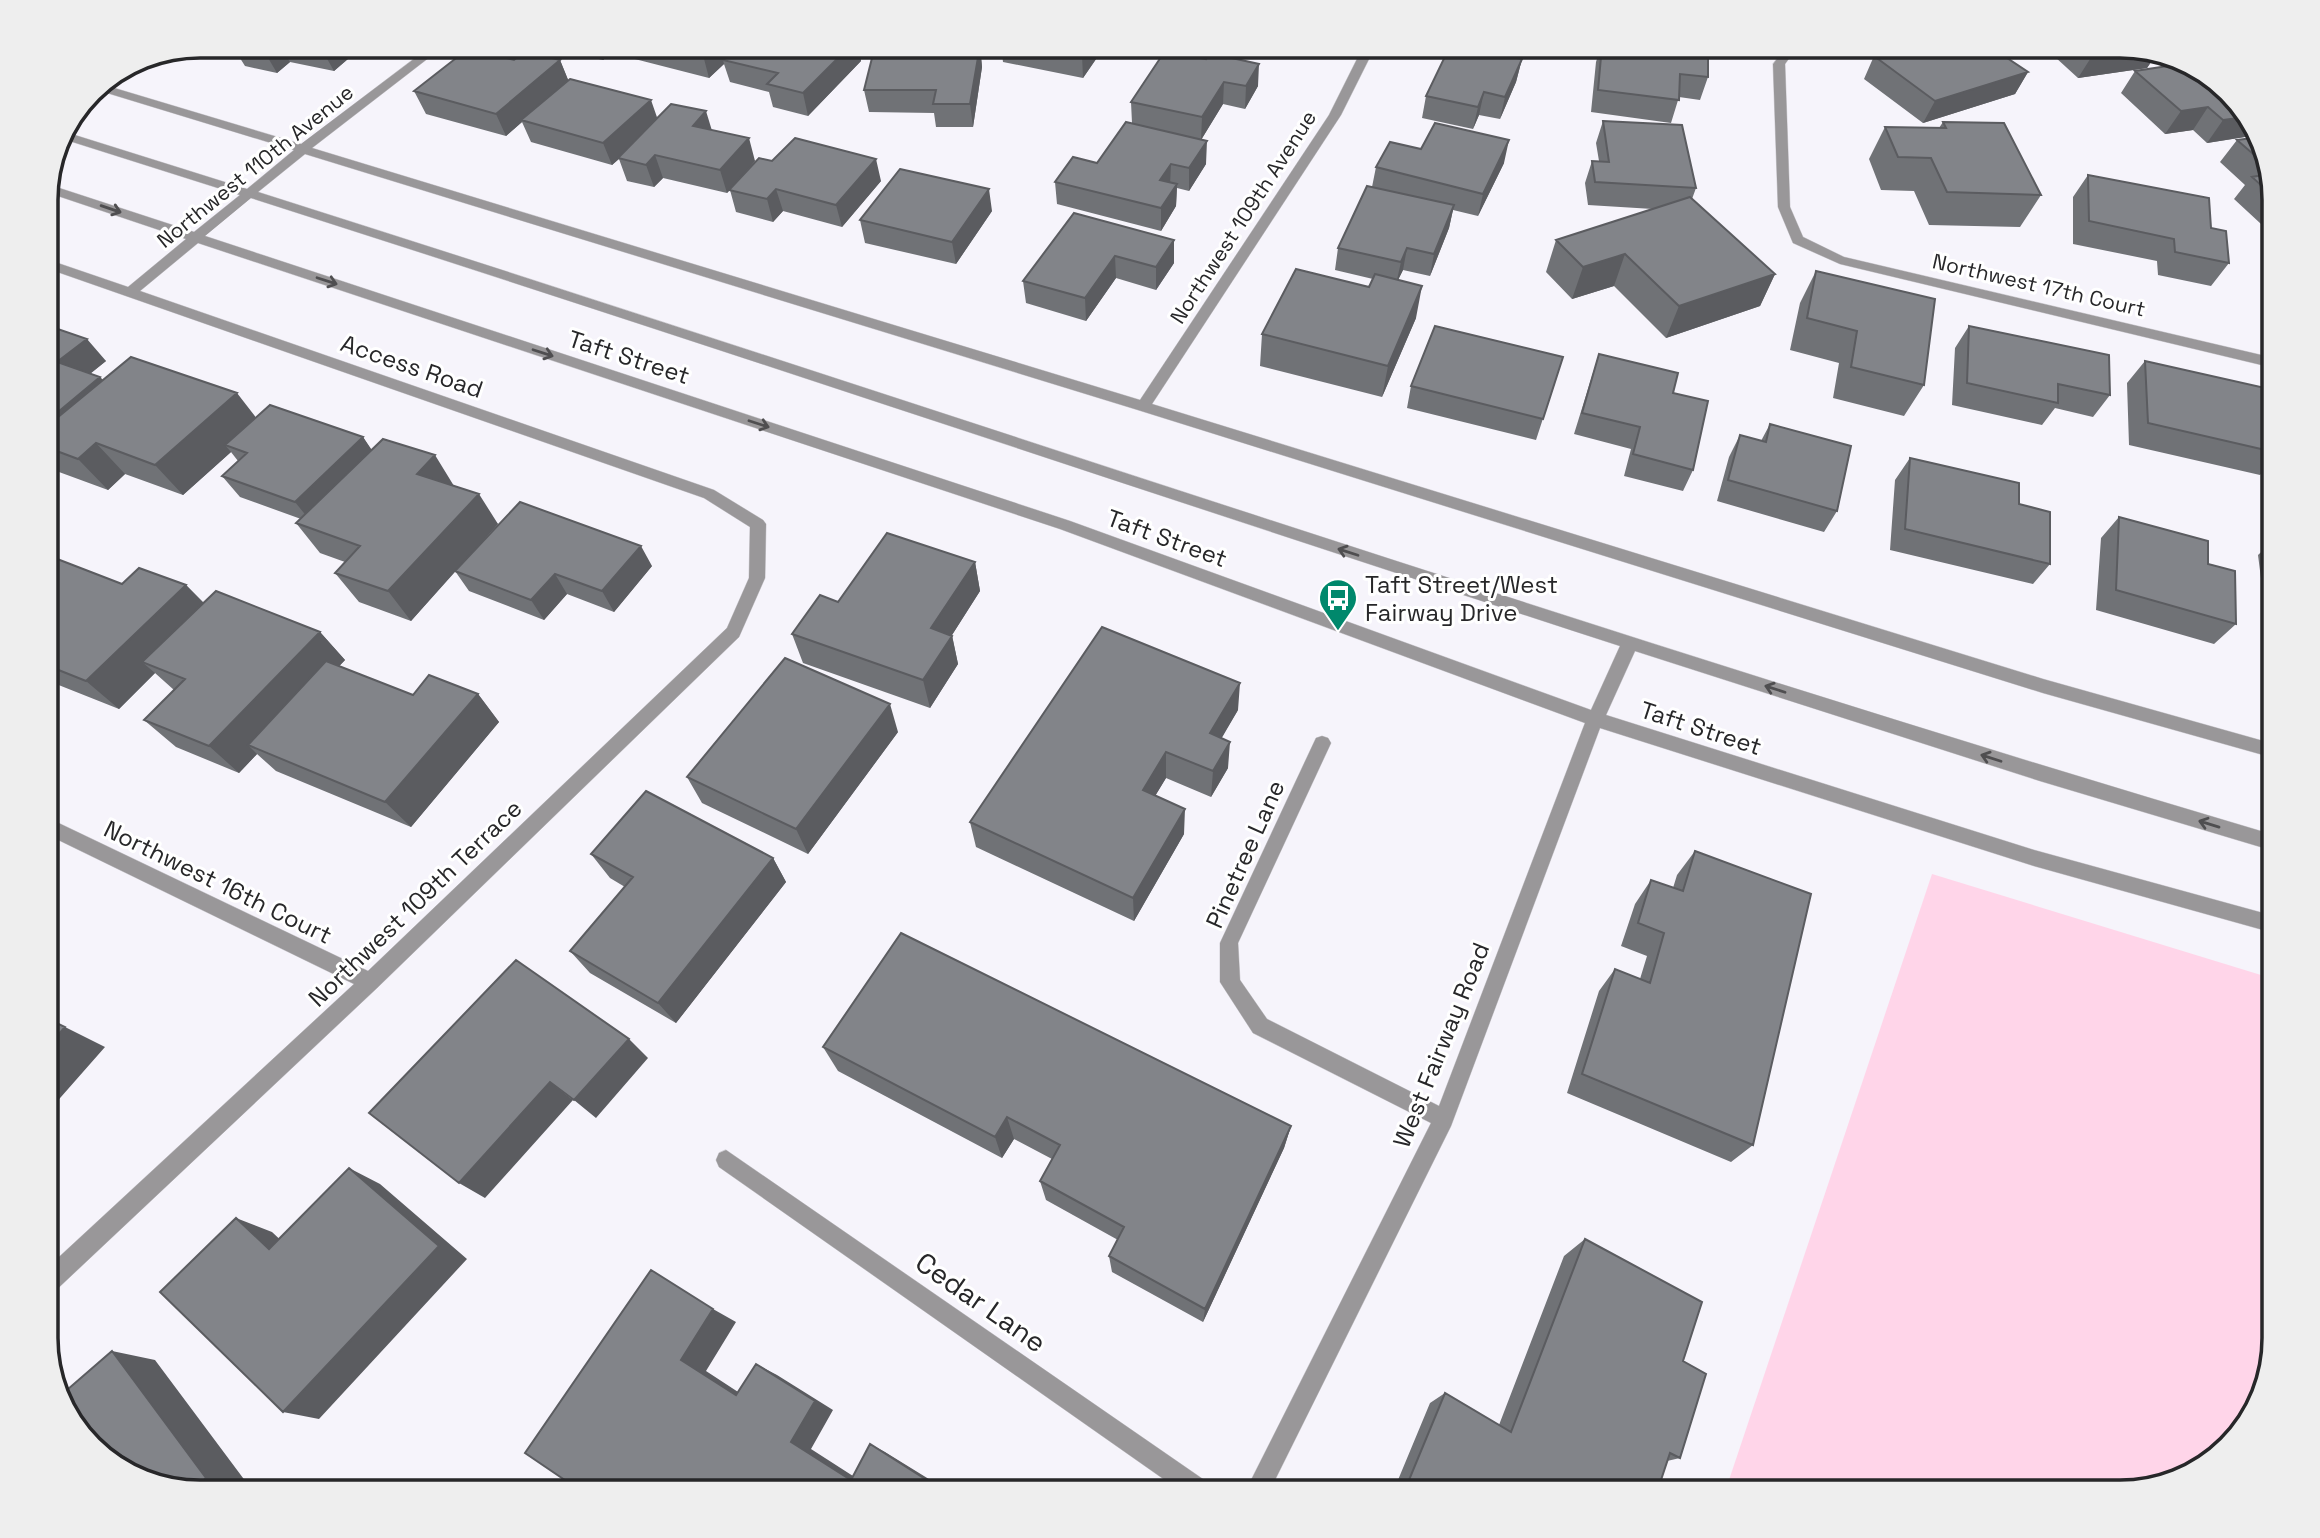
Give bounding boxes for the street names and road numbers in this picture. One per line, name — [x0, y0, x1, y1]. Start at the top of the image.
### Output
street label: Northwest 110th Avenue — [151, 78, 359, 254]
street label: Northwest 109th Avenue — [1164, 105, 1322, 329]
street label: Northwest 17th Court — [1930, 247, 2148, 323]
street label: Taft Street — [564, 323, 694, 391]
street label: Access Road — [337, 327, 487, 405]
street label: Taft Street — [1103, 502, 1231, 574]
street label: Taft Street — [1636, 694, 1766, 762]
street label: Pinetree Lane — [1199, 775, 1291, 933]
street label: Northwest 109th Terrace — [302, 793, 528, 1013]
street label: Northwest 16th Court — [99, 813, 337, 951]
street label: West Fairway Road — [1386, 938, 1496, 1152]
street label: Cedar Lane — [909, 1244, 1053, 1360]

